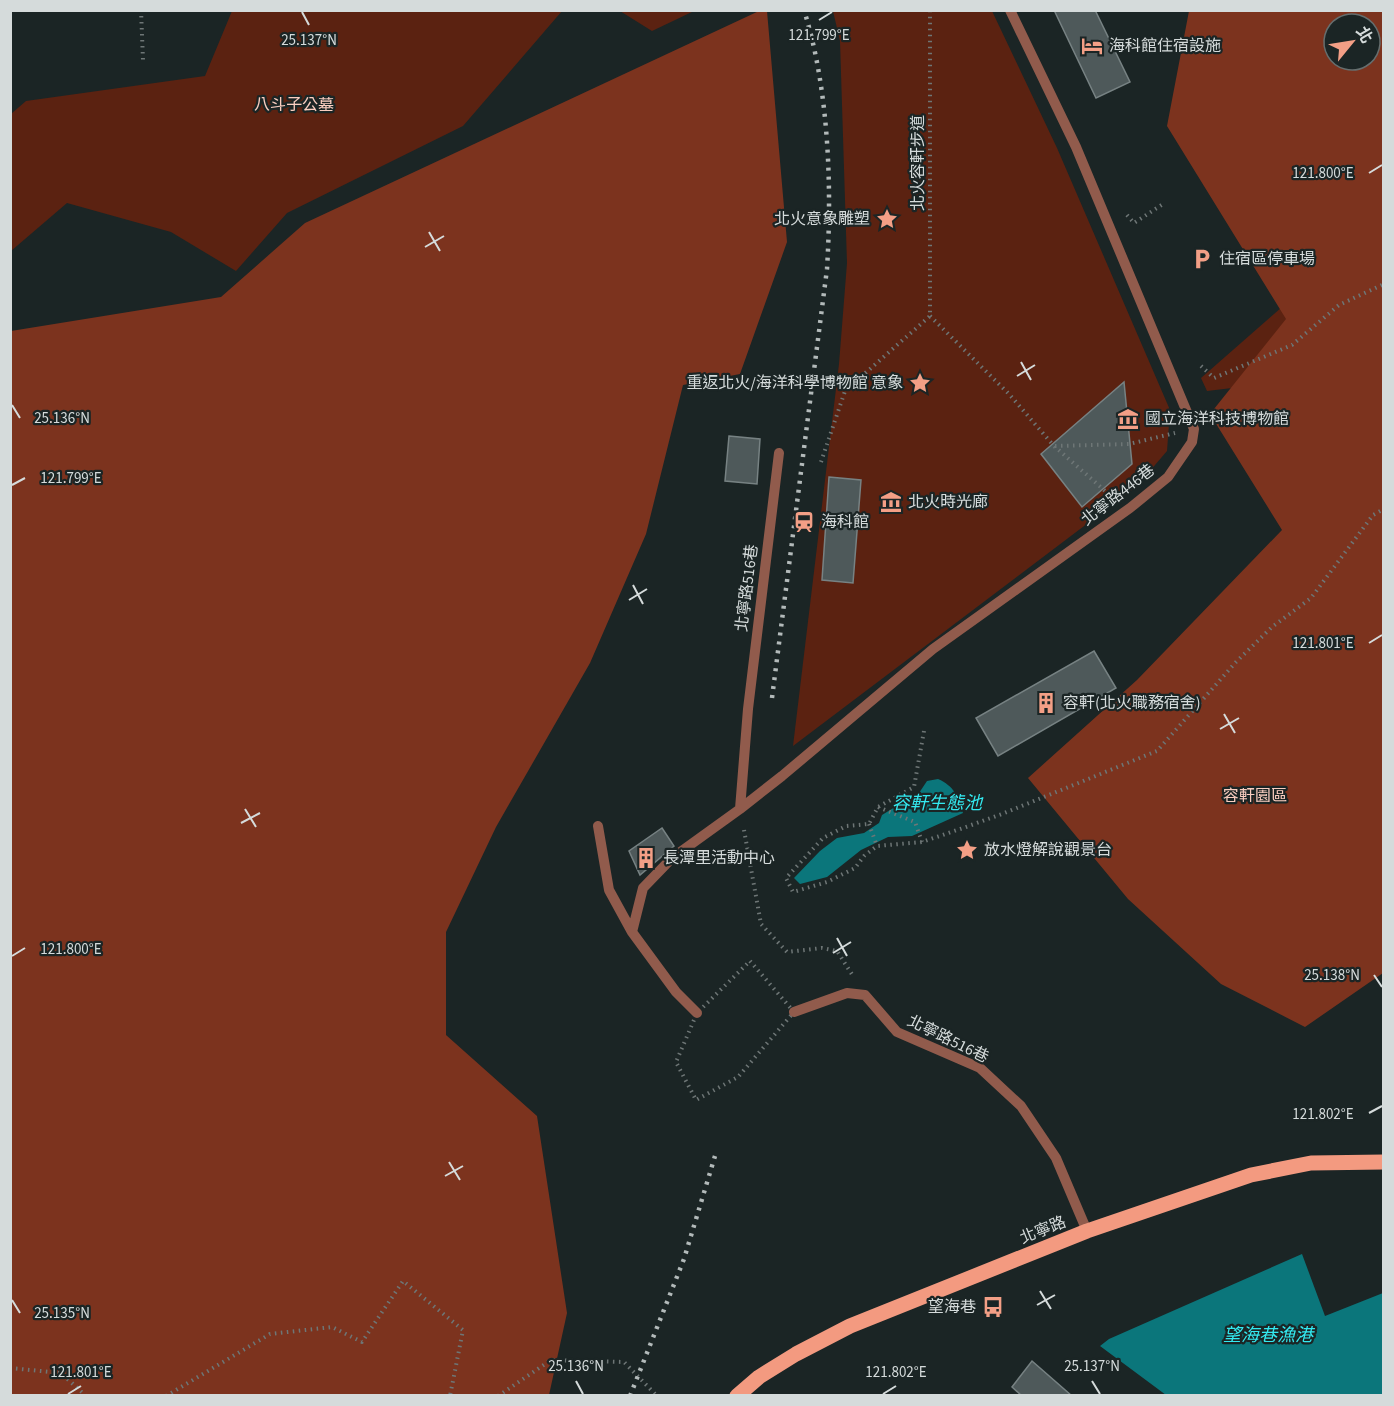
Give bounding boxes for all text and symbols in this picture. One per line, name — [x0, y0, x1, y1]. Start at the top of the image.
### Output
north arrow — [1322, 12, 1382, 72]
text: 北 — [1351, 23, 1378, 47]
text: 121.799°E — [788, 25, 850, 46]
text: 25.137°N — [281, 30, 337, 51]
hotel icon: 海科館住宿設施 — [1080, 34, 1104, 58]
place label: 海科館住宿設施 — [1109, 35, 1221, 57]
park label: 八斗子公墓 — [254, 94, 334, 116]
street label: 北火容軒步道 — [907, 115, 929, 211]
text: 121.800°E — [1292, 163, 1354, 184]
place icon: 北火意象雕塑 — [875, 207, 899, 231]
place label: 北火意象雕塑 — [774, 208, 870, 230]
parking icon: 住宿區停車場 — [1190, 247, 1214, 271]
place label: 住宿區停車場 — [1219, 248, 1315, 270]
place icon: 重返北火/海洋科學博物館 意象 — [908, 371, 932, 395]
place label: 重返北火/海洋科學博物館 意象 — [686, 372, 903, 394]
museum icon: 國立海洋科技博物館 — [1116, 407, 1140, 431]
text: 25.136°N — [34, 408, 90, 429]
place label: 國立海洋科技博物館 — [1145, 408, 1289, 430]
street label: 北寧路446巷 — [1077, 459, 1159, 531]
text: 121.799°E — [40, 468, 102, 489]
museum icon: 北火時光廊 — [879, 490, 903, 514]
place label: 北火時光廊 — [908, 491, 988, 513]
station icon: 海科館 — [792, 510, 816, 534]
place label: 海科館 — [821, 511, 869, 533]
street label: 北寧路516巷 — [731, 543, 763, 633]
text: 121.801°E — [1292, 633, 1354, 654]
building icon: 容軒(北火職務宿舍) — [1034, 691, 1058, 715]
place label: 容軒(北火職務宿舍) — [1063, 692, 1201, 714]
park label: 容軒園區 — [1223, 785, 1287, 807]
water label: 容軒生態池 — [892, 791, 984, 816]
place icon: 放水燈解說觀景台 — [955, 838, 979, 862]
place label: 放水燈解說觀景台 — [984, 839, 1112, 861]
building icon: 長潭里活動中心 — [634, 846, 658, 870]
place label: 長潭里活動中心 — [663, 847, 775, 869]
text: 121.800°E — [40, 939, 102, 960]
text: 25.138°N — [1304, 965, 1360, 986]
street label: 北寧路516巷 — [904, 1010, 992, 1068]
text: 121.802°E — [1292, 1104, 1354, 1125]
street label: 北寧路 — [1017, 1211, 1069, 1249]
bus stop icon: 望海巷 — [981, 1295, 1005, 1319]
place label: 望海巷 — [928, 1296, 976, 1318]
text: 25.135°N — [34, 1303, 90, 1324]
water label: 望海巷漁港 — [1223, 1323, 1316, 1348]
text: 25.136°N — [548, 1356, 604, 1377]
text: 25.137°N — [1064, 1356, 1120, 1377]
text: 121.801°E — [50, 1362, 112, 1383]
text: 121.802°E — [865, 1362, 927, 1383]

